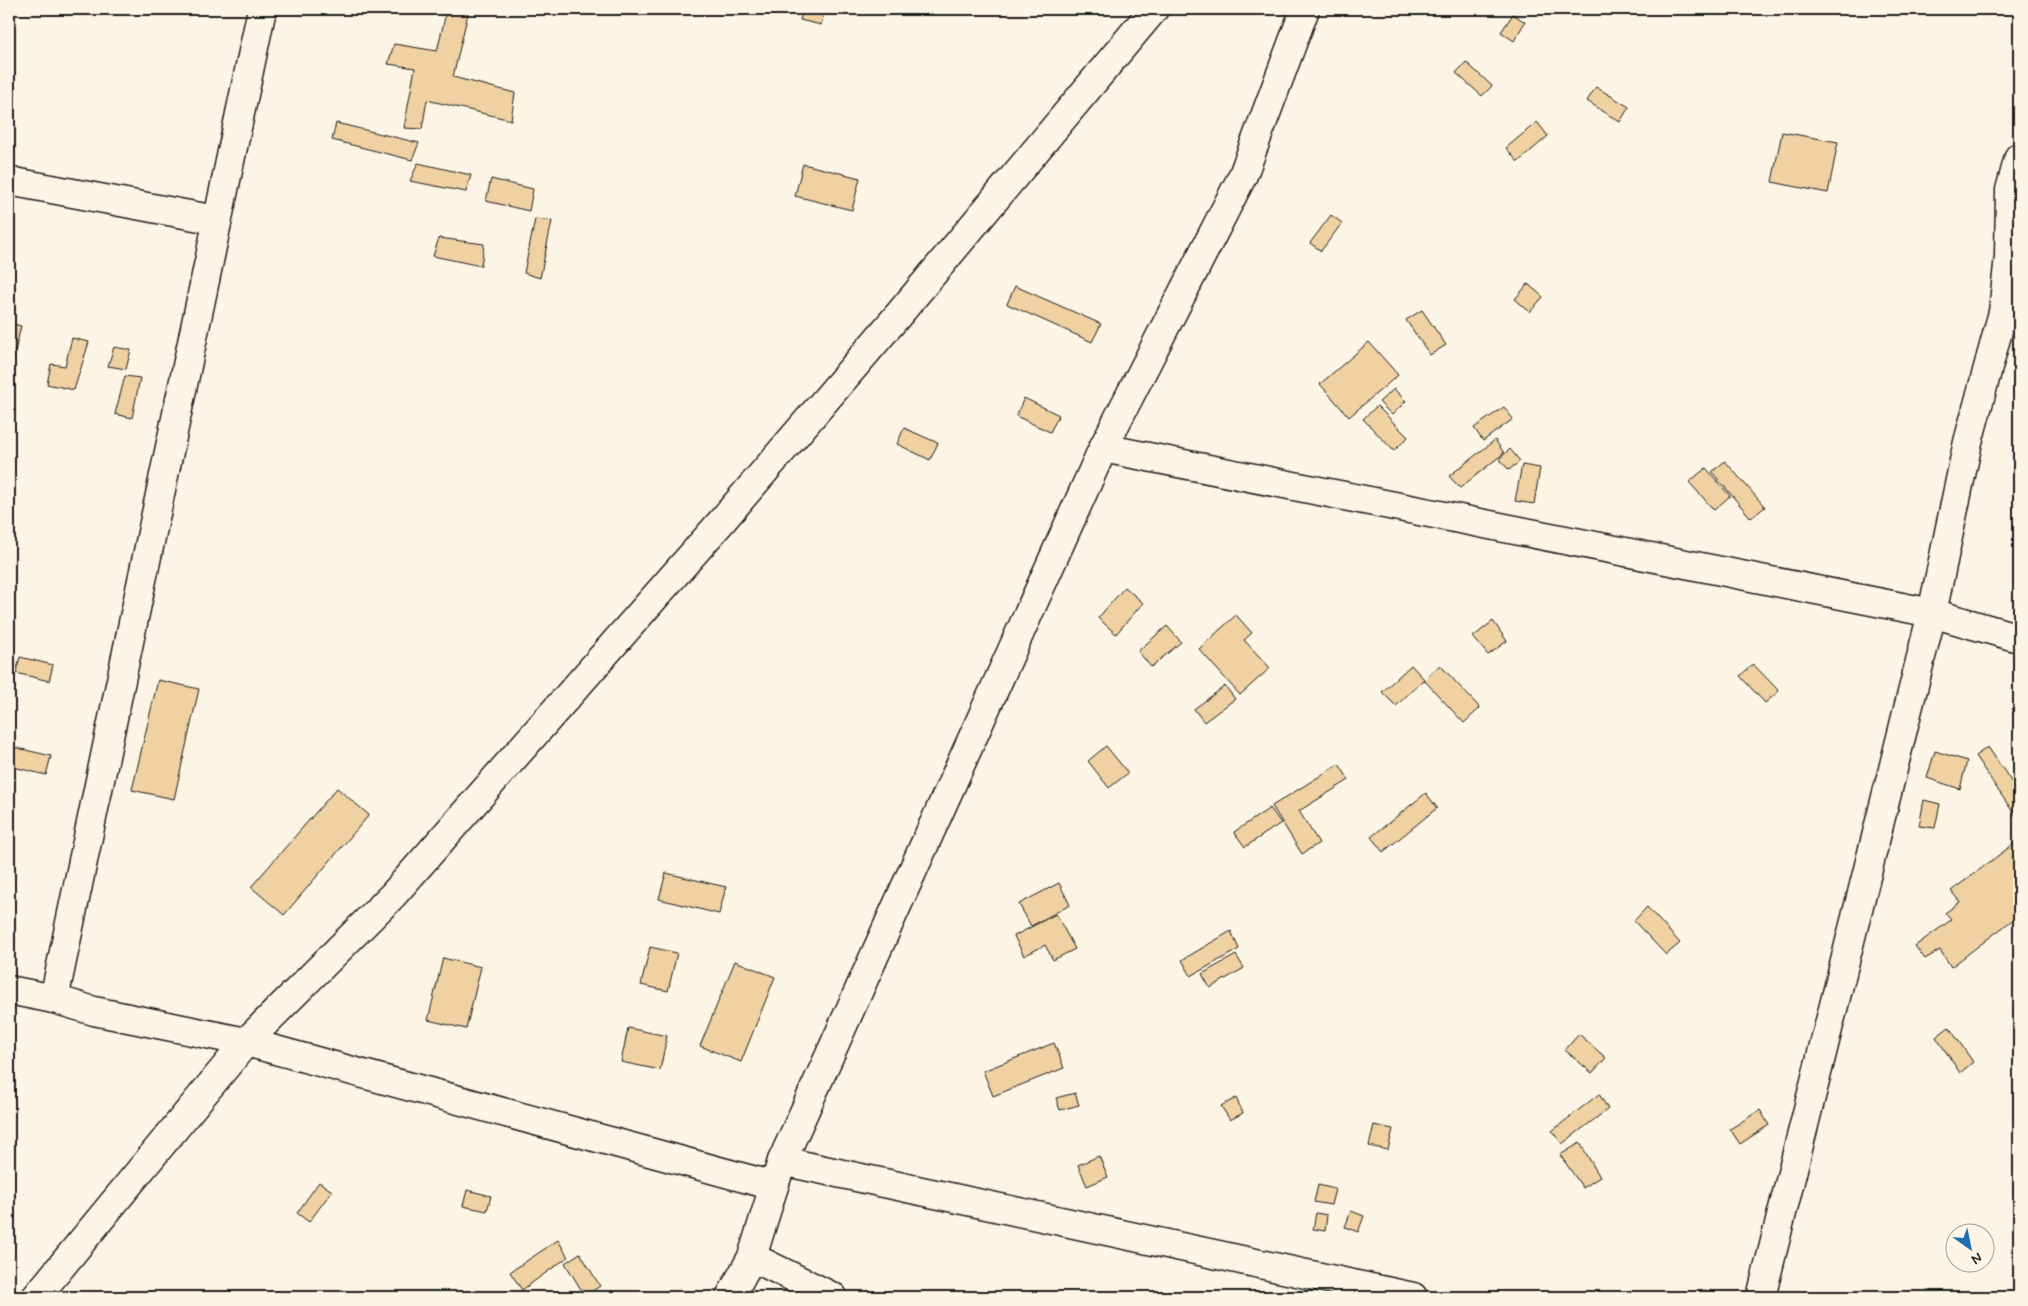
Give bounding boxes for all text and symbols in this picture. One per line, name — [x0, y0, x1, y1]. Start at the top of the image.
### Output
north arrow — [1946, 1224, 1996, 1274]
text: N — [1968, 1248, 1985, 1268]

